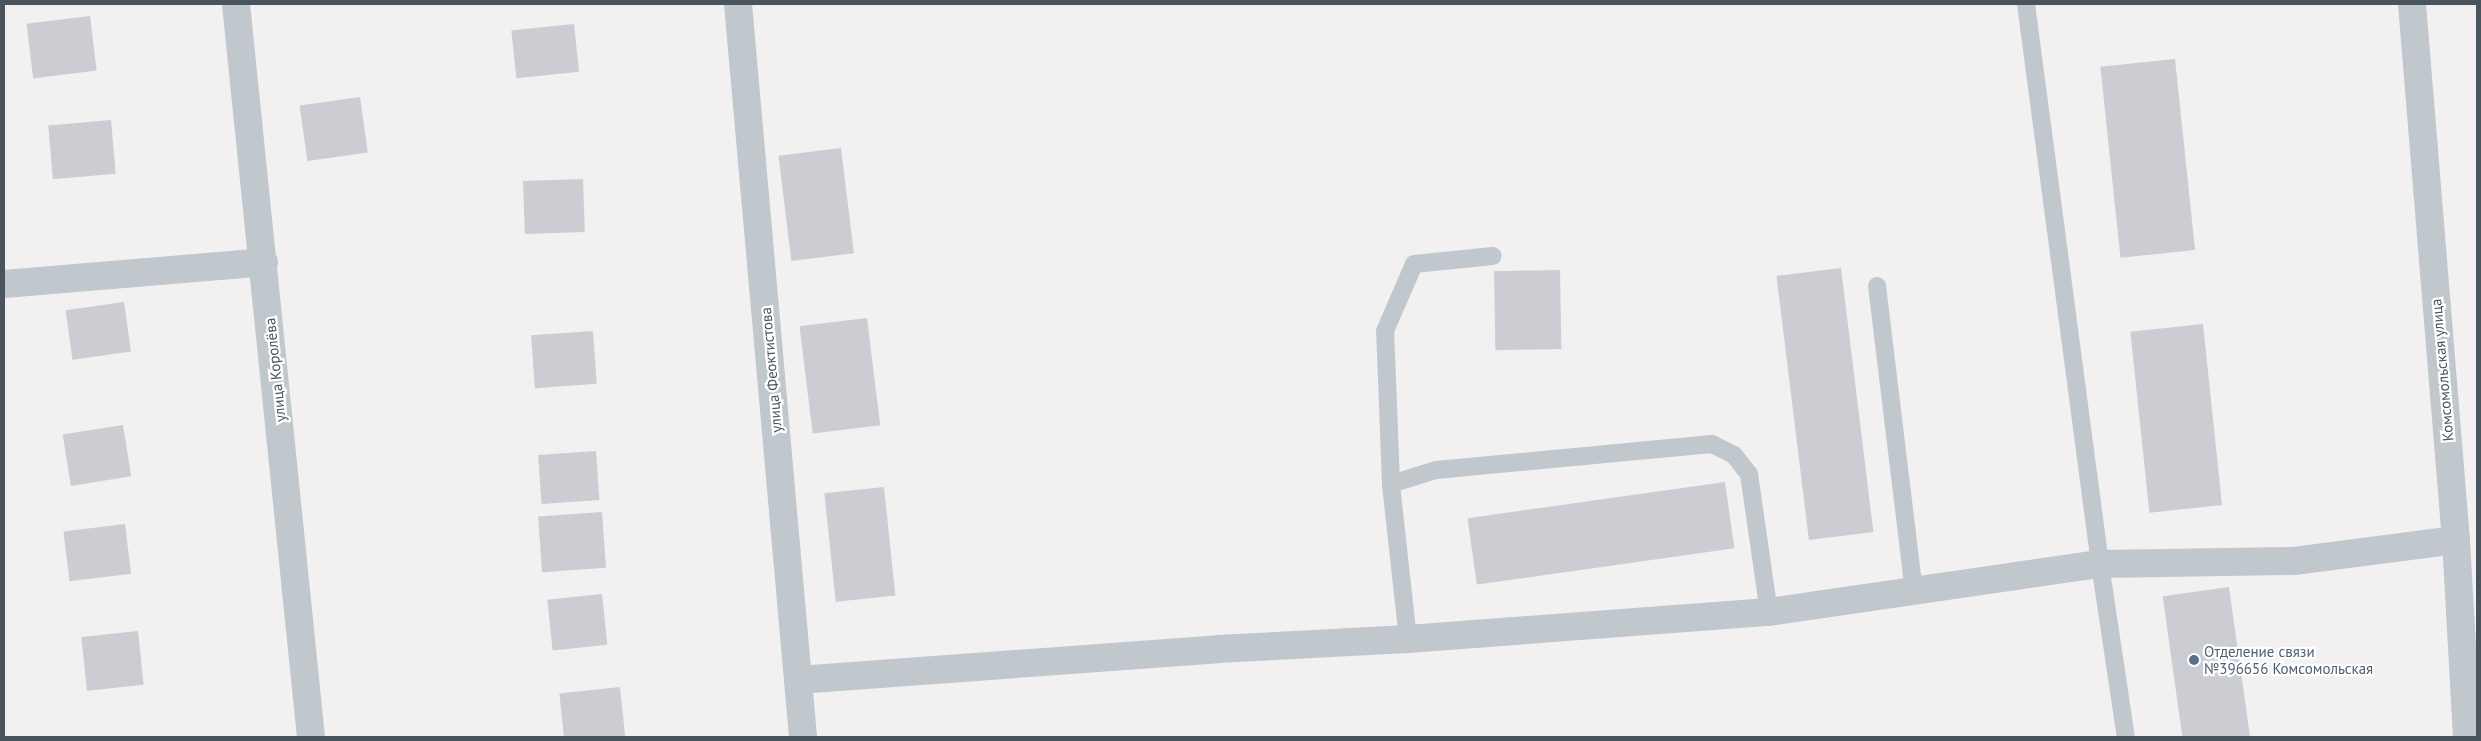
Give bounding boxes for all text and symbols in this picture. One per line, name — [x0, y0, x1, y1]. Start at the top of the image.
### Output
street label: Комсомольская улица — [2427, 298, 2457, 442]
street label: улица Феоктистова — [757, 306, 785, 434]
street label: улица Королёва — [261, 317, 289, 423]
place label: Отделение связи №396656 Комсомольская — [2204, 642, 2373, 677]
marker: Отделение связи №396656 Комсомольская — [2188, 654, 2200, 666]

